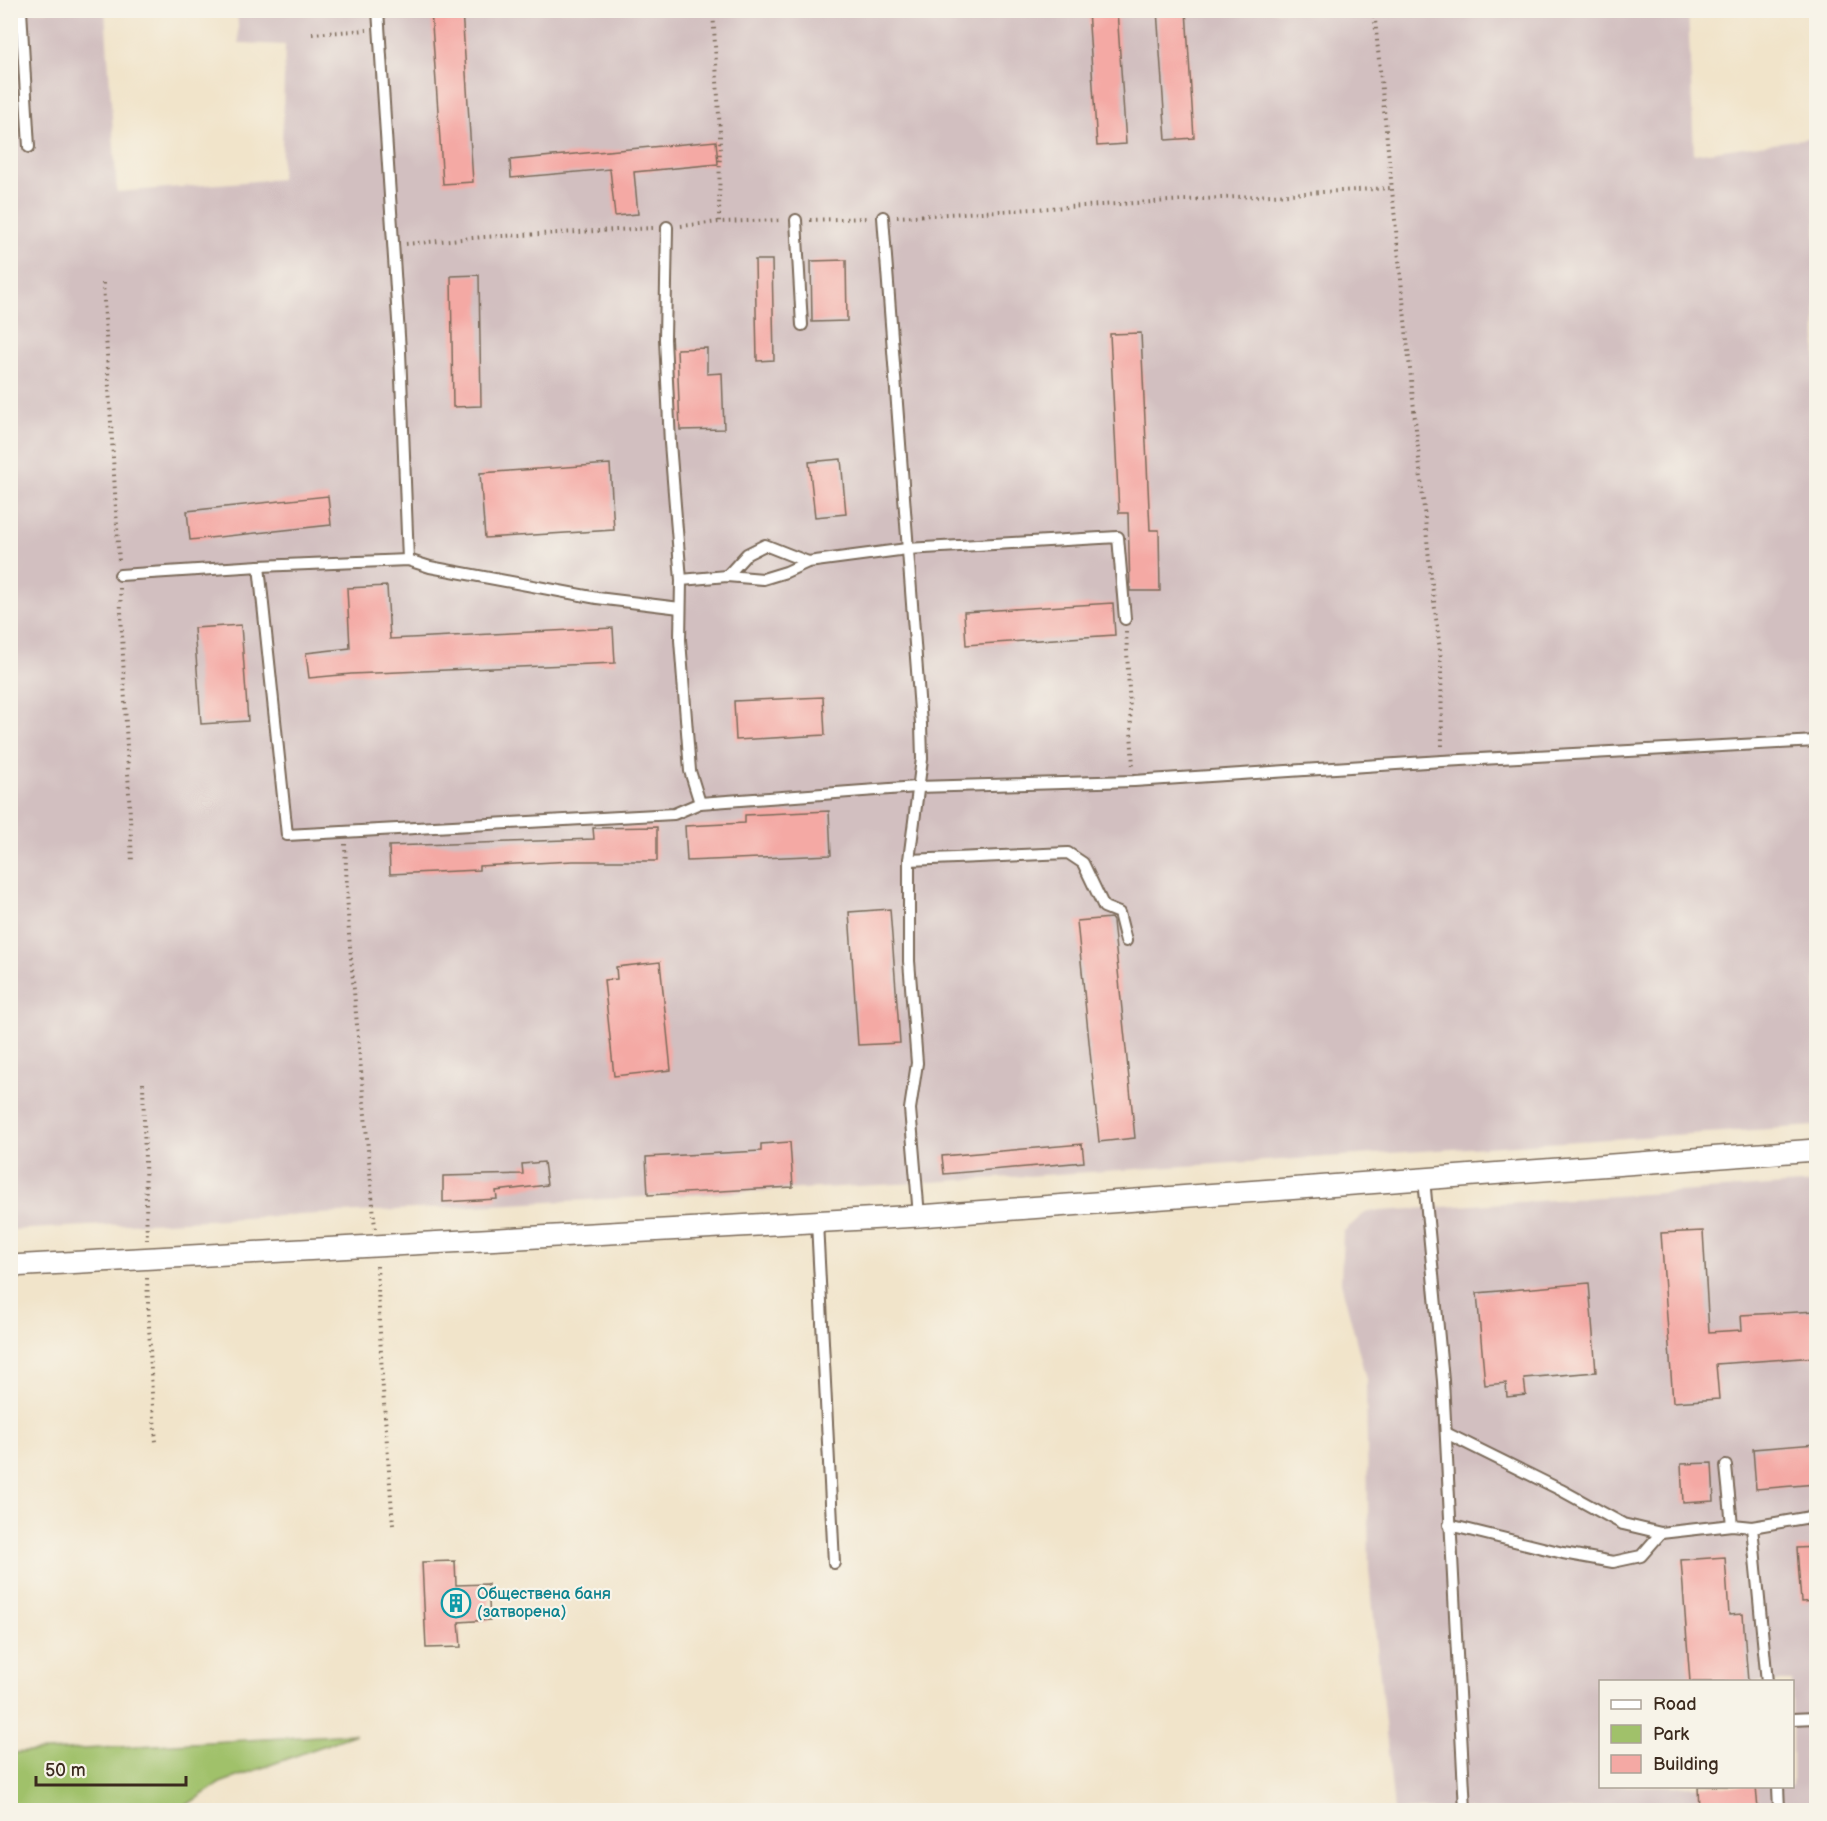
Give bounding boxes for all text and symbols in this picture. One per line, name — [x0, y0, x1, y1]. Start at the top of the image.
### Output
place label: Обществена баня (затворена) — [477, 1585, 611, 1622]
building icon: Обществена баня (затворена) — [440, 1587, 472, 1619]
legend — [1599, 1680, 1794, 1788]
text: Road — [1653, 1694, 1697, 1715]
text: Park — [1653, 1724, 1689, 1745]
scale bar — [36, 1749, 186, 1787]
text: Building — [1653, 1754, 1719, 1775]
text: 50 m — [45, 1760, 86, 1781]

